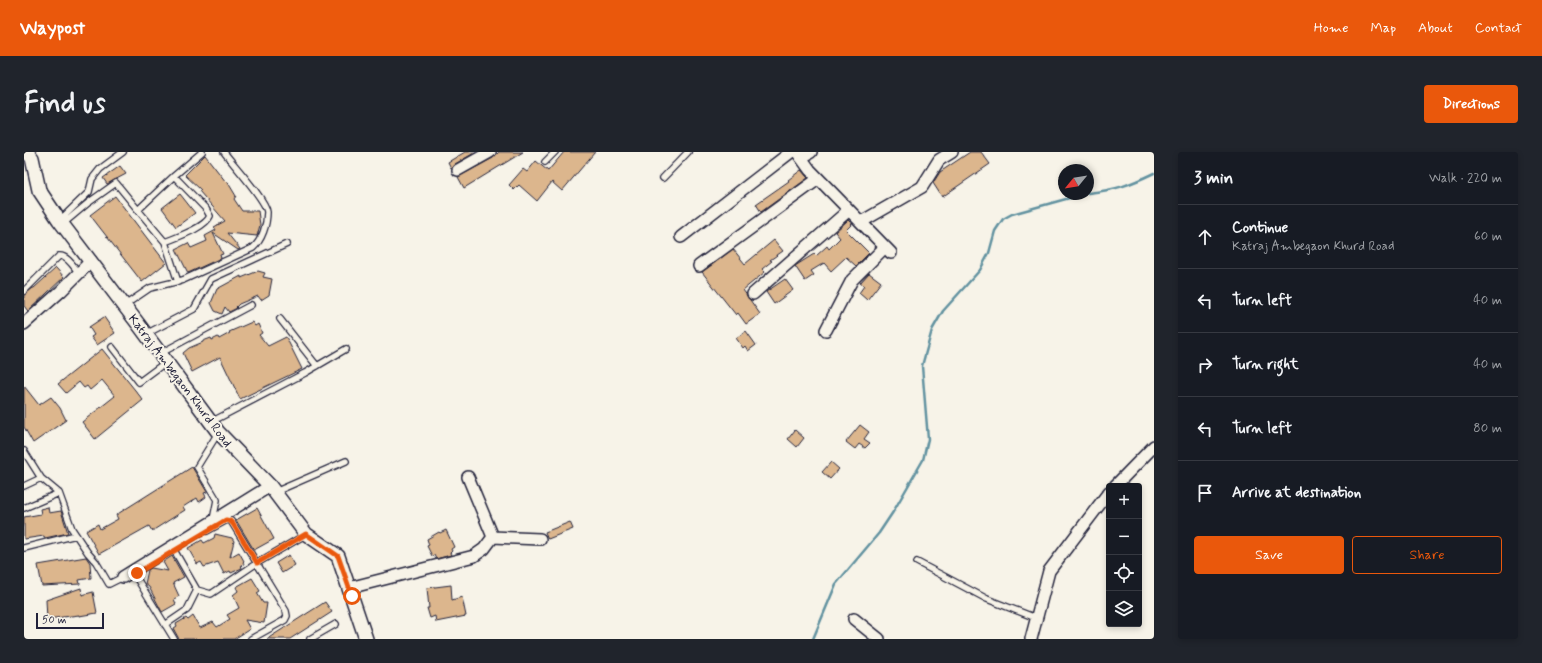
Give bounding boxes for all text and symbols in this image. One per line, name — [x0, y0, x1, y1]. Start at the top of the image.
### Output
text: Waypost — [20, 16, 85, 41]
text: Home — [1314, 19, 1348, 37]
text: Map — [1370, 19, 1396, 37]
text: About — [1418, 19, 1453, 37]
text: Contact — [1475, 19, 1522, 37]
button: Directions — [1424, 85, 1518, 123]
text: Find us — [24, 86, 105, 123]
north arrow — [1058, 164, 1094, 200]
text: 3 min — [1194, 167, 1233, 189]
text: Walk · 220 m — [1429, 170, 1502, 187]
text: Continue — [1232, 218, 1288, 238]
icon: ahead — [1194, 226, 1216, 248]
text: 60 m — [1474, 228, 1502, 245]
text: Katraj Ambegaon Khurd Road — [1232, 238, 1394, 255]
icon: left — [1194, 290, 1216, 312]
text: Turn left — [1232, 291, 1292, 311]
text: 40 m — [1473, 292, 1502, 309]
street label: Katraj Ambegaon Khurd Road — [124, 311, 235, 451]
icon: right — [1194, 354, 1216, 376]
text: Turn right — [1232, 355, 1299, 375]
text: 40 m — [1473, 356, 1502, 373]
icon: left — [1194, 418, 1216, 440]
text: Turn left — [1232, 419, 1292, 439]
text: 80 m — [1473, 420, 1502, 437]
icon: arrive — [1194, 482, 1216, 504]
map controls — [1106, 483, 1142, 627]
button: + — [1106, 483, 1142, 519]
text: Arrive at destination — [1232, 483, 1361, 503]
button: − — [1106, 519, 1142, 555]
button: Save — [1194, 536, 1344, 574]
button: Share — [1352, 536, 1502, 574]
button: locate — [1106, 555, 1142, 591]
route end — [128, 564, 146, 582]
route start — [343, 587, 361, 605]
button: layers — [1106, 591, 1142, 627]
scale bar — [36, 611, 104, 630]
text: 50 m — [42, 613, 67, 627]

